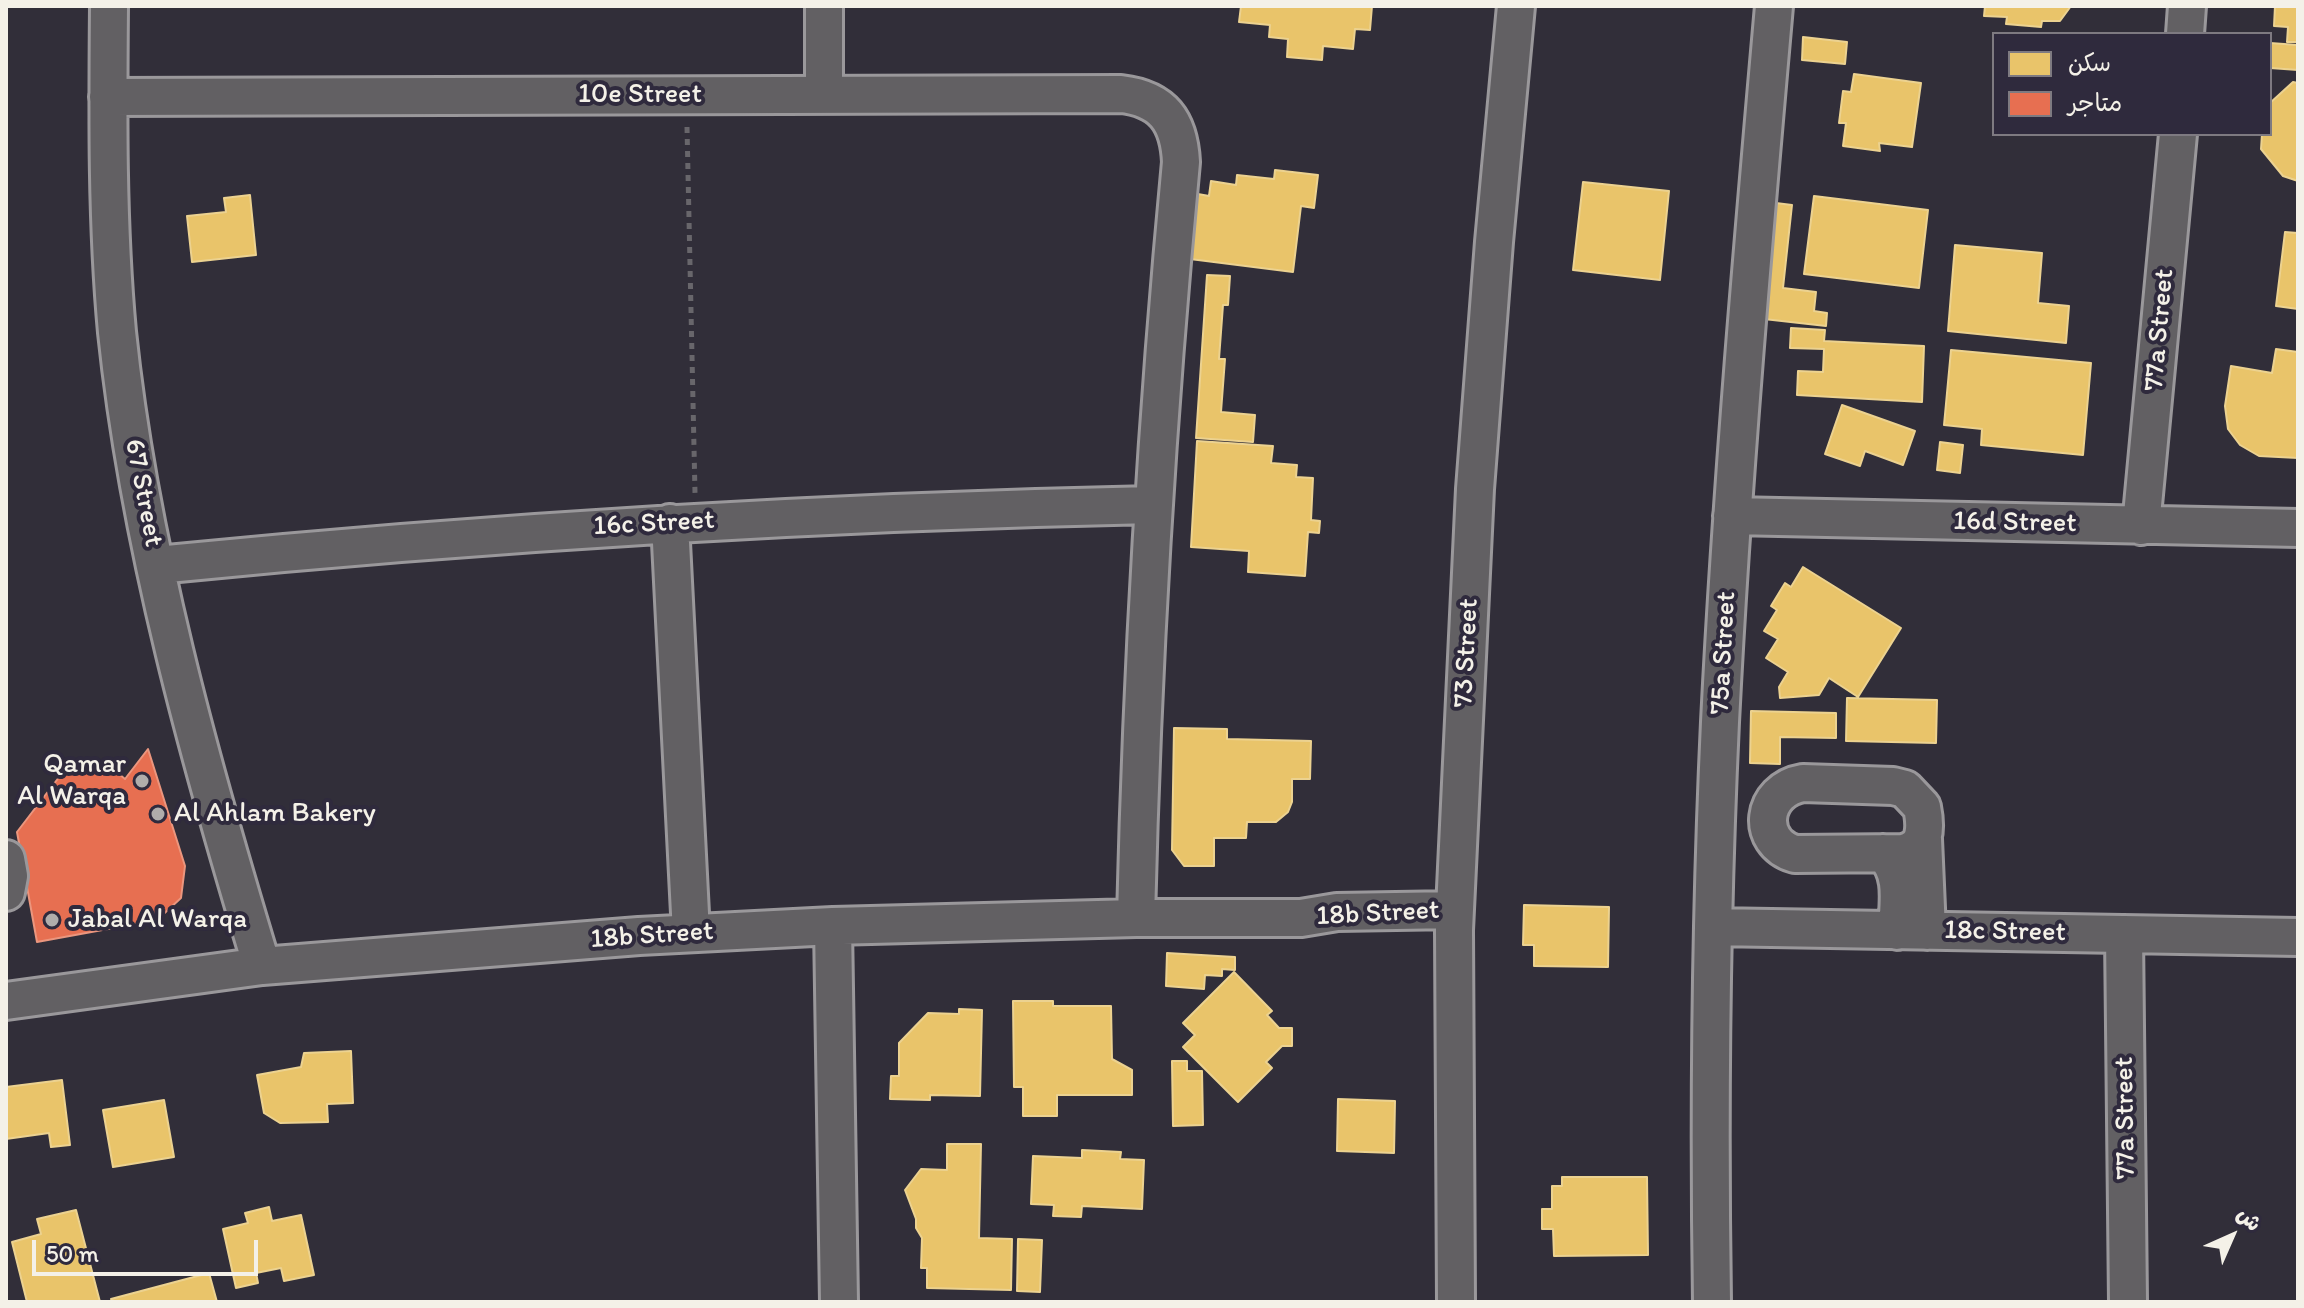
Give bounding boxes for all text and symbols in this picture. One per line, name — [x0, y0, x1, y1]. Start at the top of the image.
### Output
legend — [1992, 32, 2272, 136]
text: سكن — [2068, 48, 2111, 77]
street label: 10e Street — [578, 78, 702, 112]
text: متاجر — [2068, 88, 2122, 117]
street label: 77a Street — [2138, 267, 2182, 393]
street label: 67 Street — [116, 436, 170, 550]
street label: 16c Street — [593, 504, 715, 544]
street label: 16d Street — [1953, 505, 2077, 541]
street label: 75a Street — [1704, 590, 1744, 716]
street label: 73 Street — [1447, 597, 1487, 709]
place label: Qamar Al Warqa — [17, 748, 126, 814]
marker: Qamar Al Warqa — [133, 772, 151, 790]
place label: Al Ahlam Bakery — [174, 797, 376, 831]
marker: Al Ahlam Bakery — [149, 805, 167, 823]
street label: 18b Street — [1316, 894, 1440, 934]
place label: Jabal Al Warqa — [68, 903, 247, 937]
marker: Jabal Al Warqa — [43, 911, 61, 929]
street label: 18c Street — [1944, 914, 2066, 950]
street label: 18b Street — [589, 915, 715, 957]
street label: 77a Street — [2108, 1056, 2144, 1180]
north arrow — [2192, 1196, 2272, 1276]
text: ش — [2231, 1201, 2267, 1237]
scale bar — [36, 1224, 262, 1274]
text: 50 m — [46, 1239, 99, 1268]

